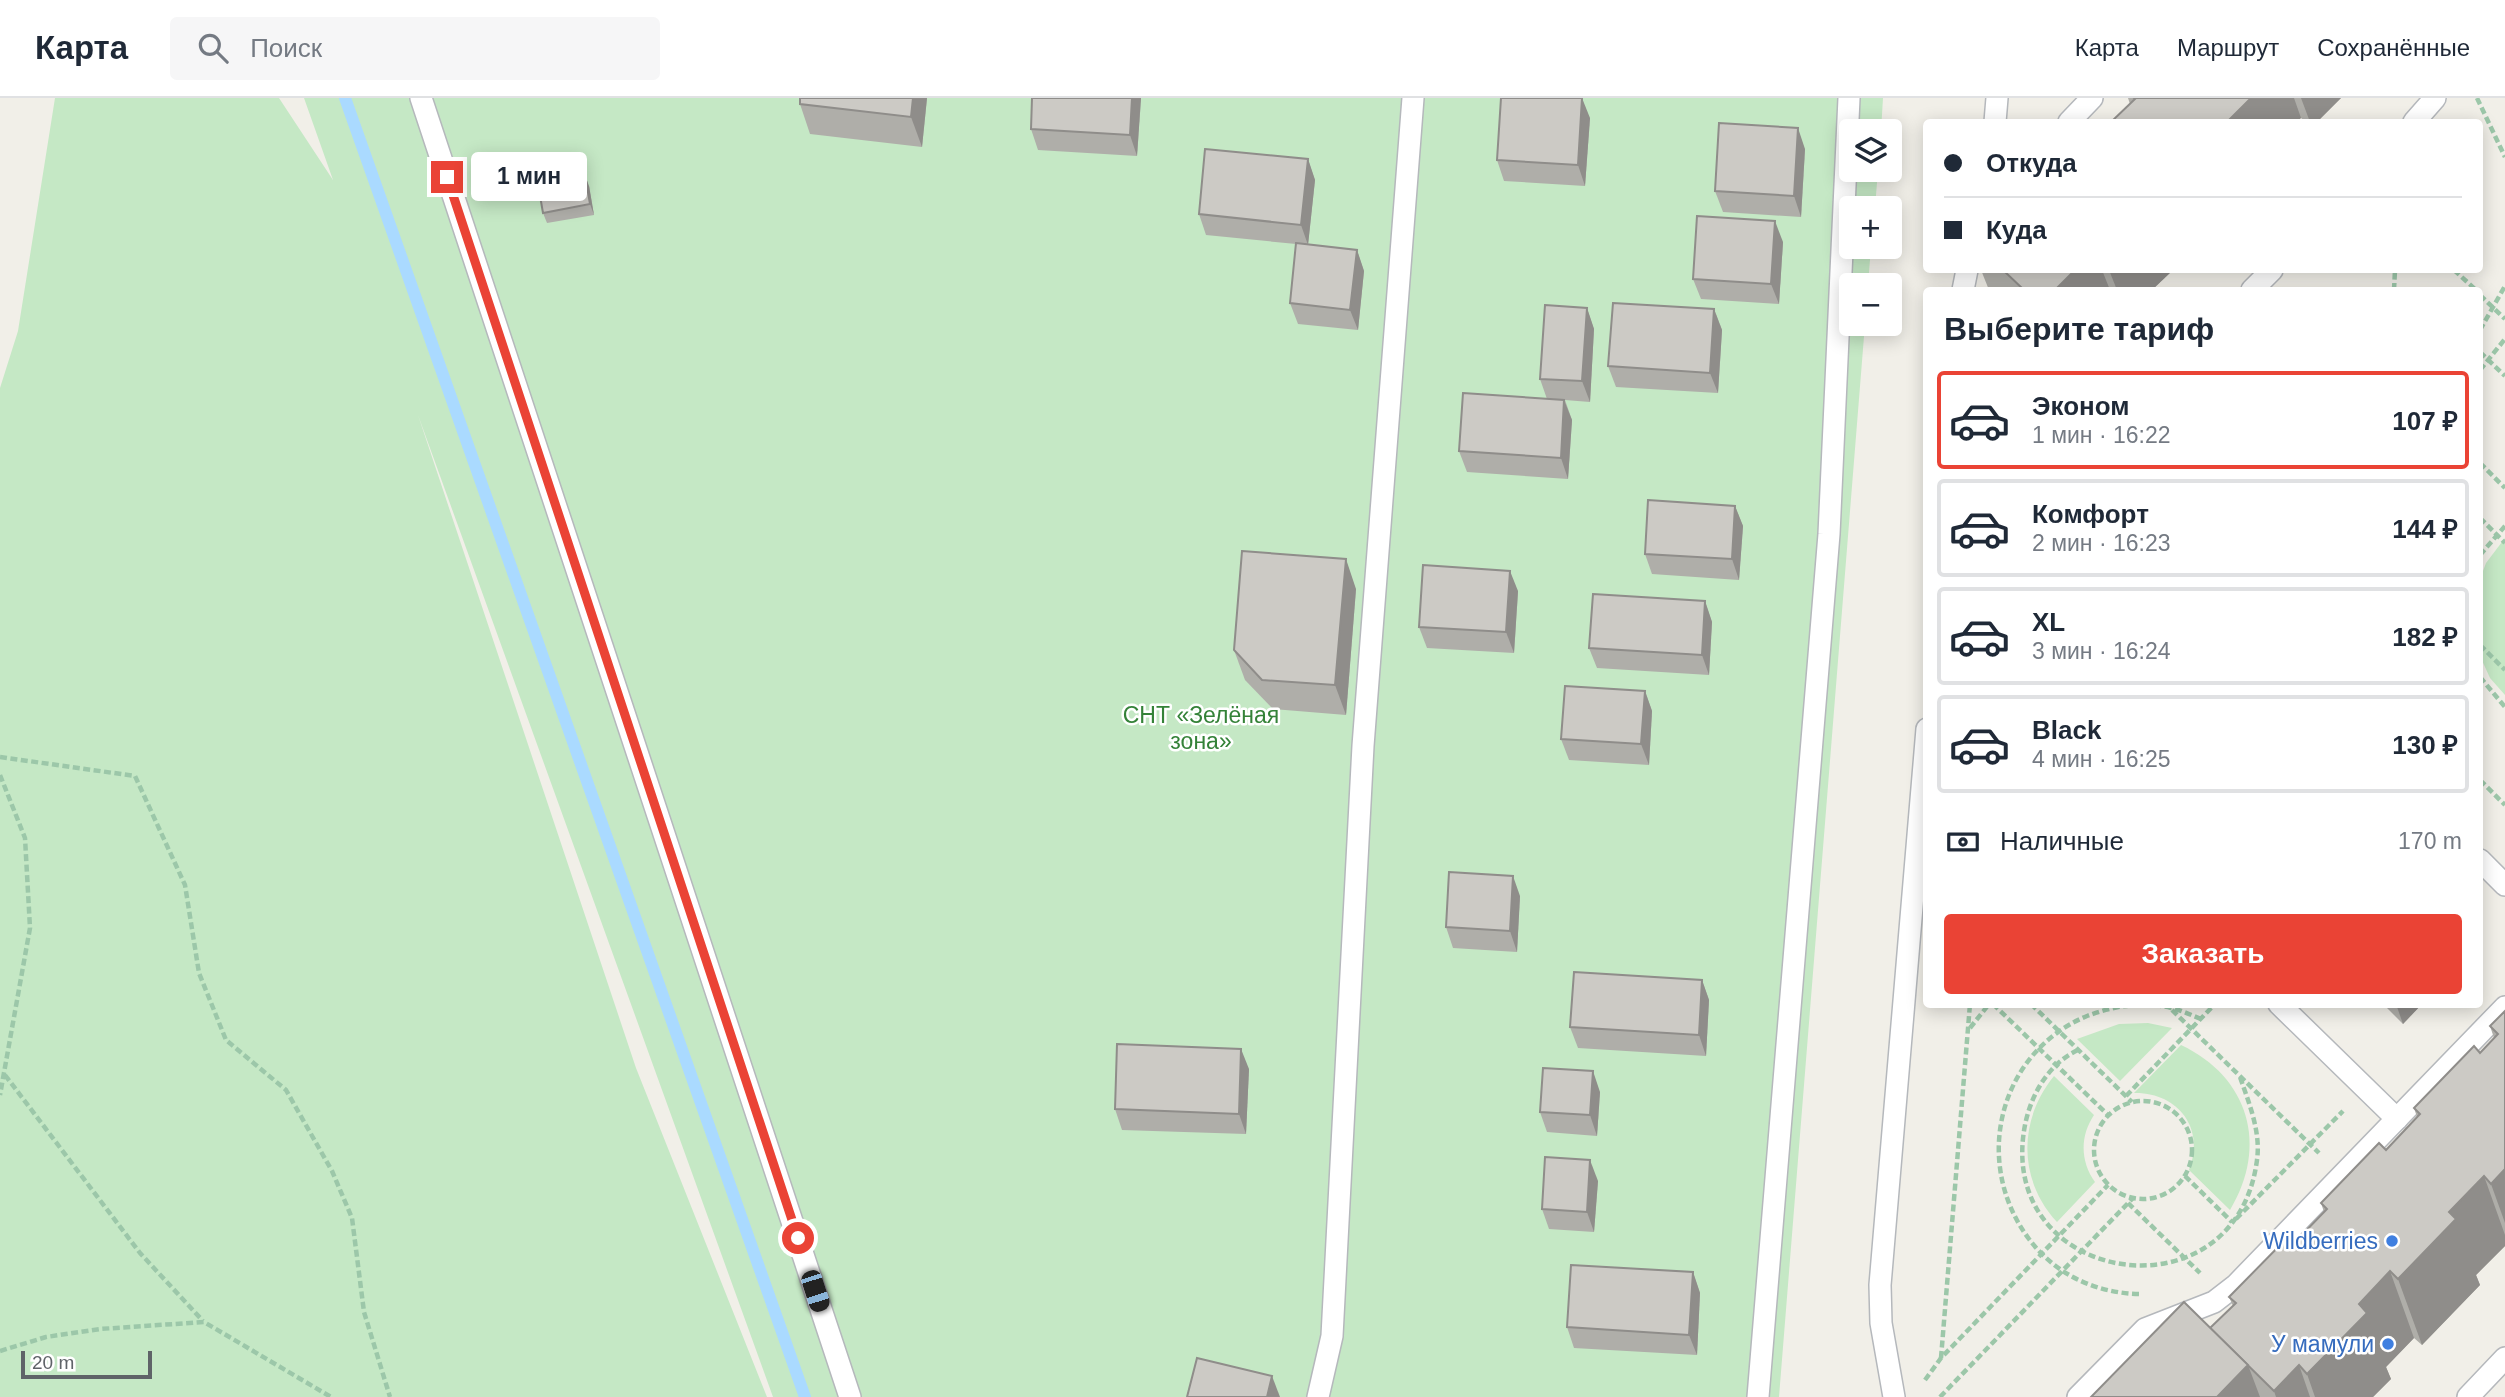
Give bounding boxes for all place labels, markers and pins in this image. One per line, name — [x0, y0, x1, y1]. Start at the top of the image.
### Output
place label: Wildberries — [2263, 1228, 2378, 1254]
marker: Wildberries — [2384, 1233, 2400, 1249]
place label: У мамули — [2271, 1331, 2374, 1357]
marker: У мамули — [2380, 1336, 2396, 1352]

